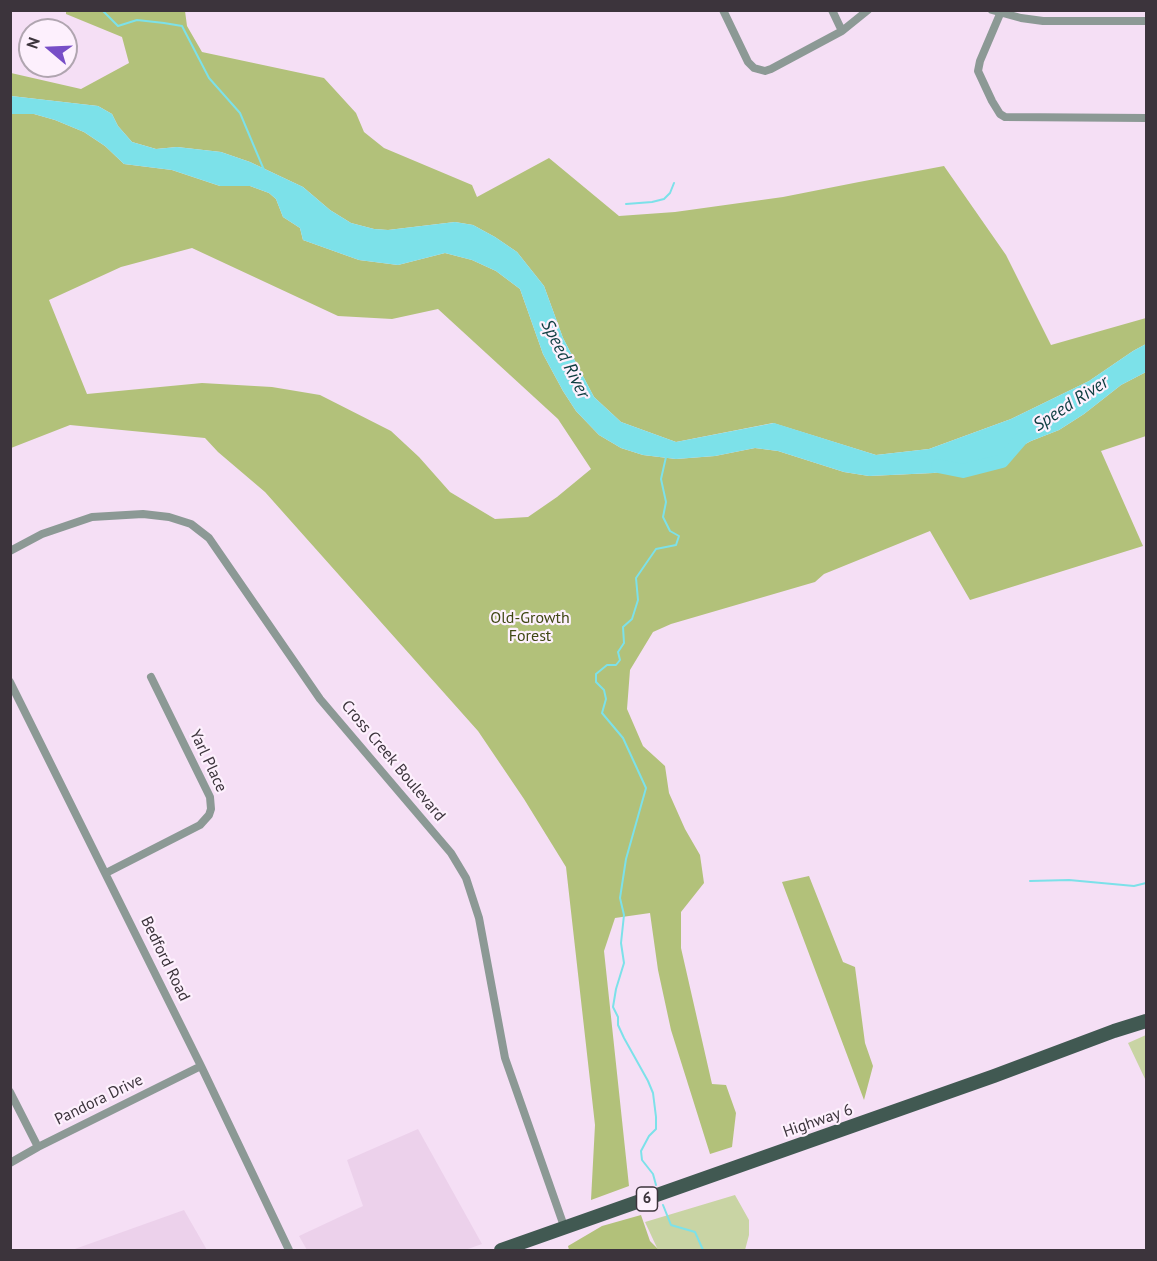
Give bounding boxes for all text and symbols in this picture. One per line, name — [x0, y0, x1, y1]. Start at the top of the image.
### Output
north arrow — [18, 18, 78, 78]
text: N — [22, 35, 44, 51]
water label: Speed River — [536, 316, 594, 402]
water label: Speed River — [1029, 372, 1113, 436]
park label: Old-Growth Forest — [490, 608, 570, 646]
street label: Cross Creek Boulevard — [337, 697, 449, 825]
street label: Yarl Place — [185, 727, 231, 795]
street label: Bedford Road — [136, 914, 194, 1004]
street label: Pandora Drive — [52, 1070, 146, 1130]
street label: Highway 6 — [781, 1100, 855, 1142]
road number: 6 — [636, 1187, 658, 1211]

